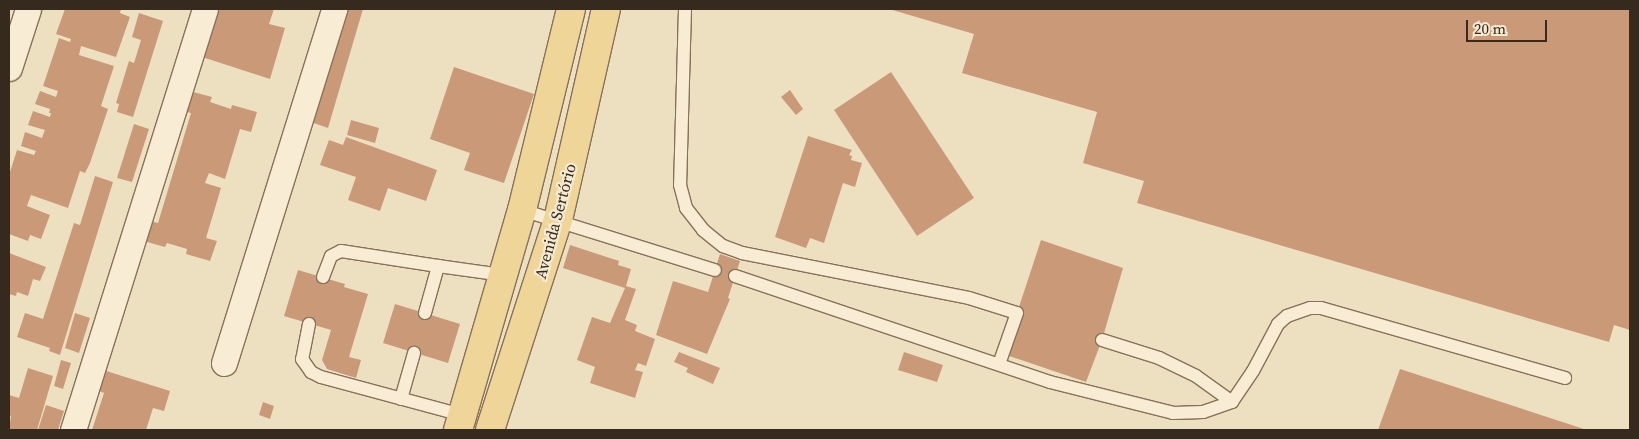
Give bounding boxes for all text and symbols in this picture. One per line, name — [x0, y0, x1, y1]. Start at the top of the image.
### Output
scale bar — [1469, 10, 1550, 42]
text: 20 m — [1474, 18, 1506, 39]
street label: Avenida Sertório — [530, 161, 580, 281]

